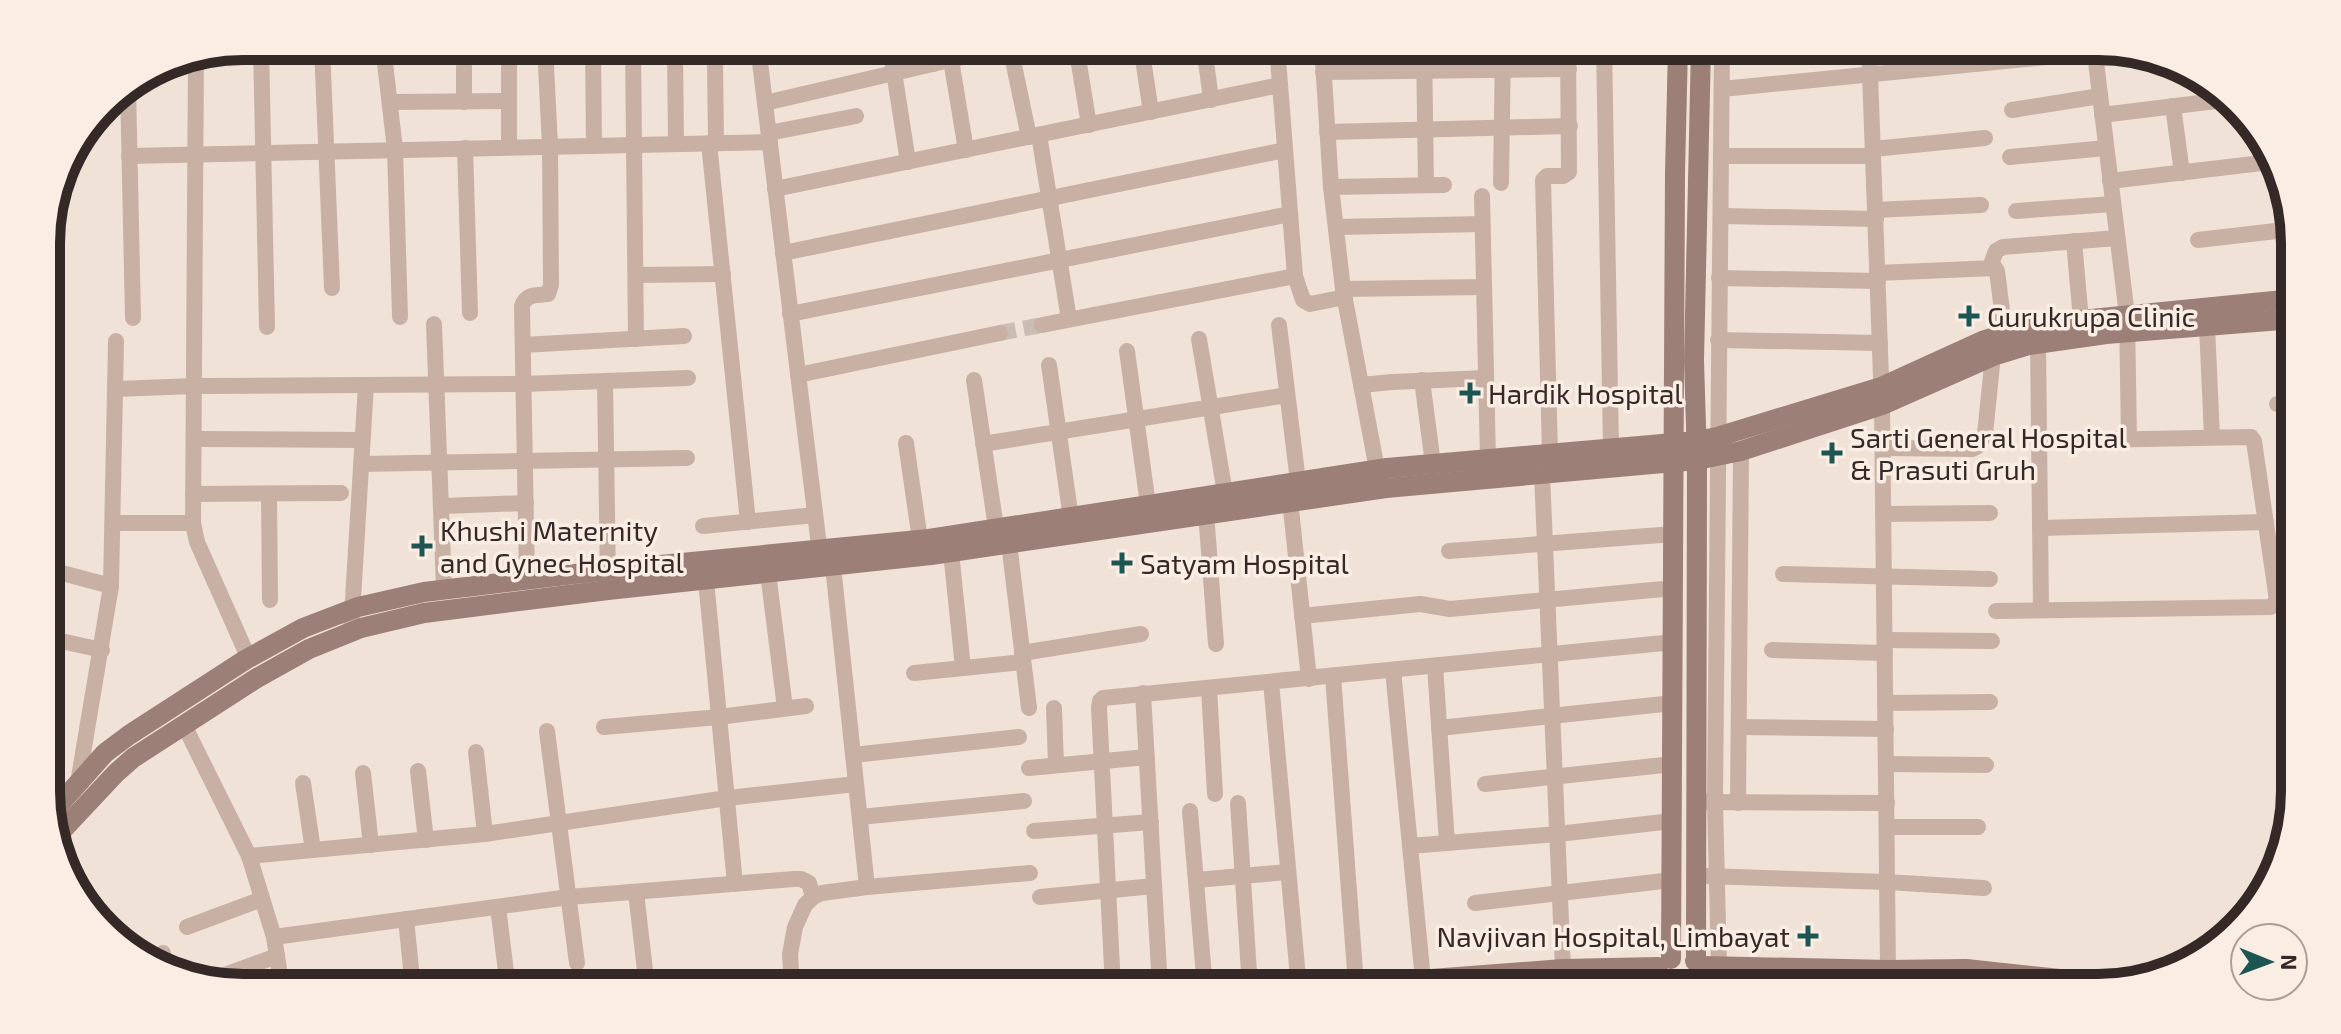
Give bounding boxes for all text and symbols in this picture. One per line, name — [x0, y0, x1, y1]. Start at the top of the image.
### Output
place label: Gurukrupa Clinic — [1987, 299, 2195, 333]
marker: Gurukrupa Clinic — [1958, 305, 1980, 327]
place label: Hardik Hospital — [1488, 376, 1683, 410]
marker: Hardik Hospital — [1459, 382, 1481, 404]
place label: Sarti General Hospital & Prasuti Gruh — [1850, 420, 2128, 486]
marker: Sarti General Hospital & Prasuti Gruh — [1821, 442, 1843, 464]
place label: Khushi Maternity and Gynec Hospital — [440, 513, 685, 579]
marker: Khushi Maternity and Gynec Hospital — [411, 535, 433, 557]
place label: Satyam Hospital — [1140, 546, 1350, 580]
marker: Satyam Hospital — [1111, 552, 1133, 574]
place label: Navjivan Hospital, Limbayat — [1437, 919, 1790, 953]
north arrow — [2229, 922, 2309, 1002]
marker: Navjivan Hospital, Limbayat — [1797, 925, 1819, 947]
text: N — [2277, 954, 2303, 971]

